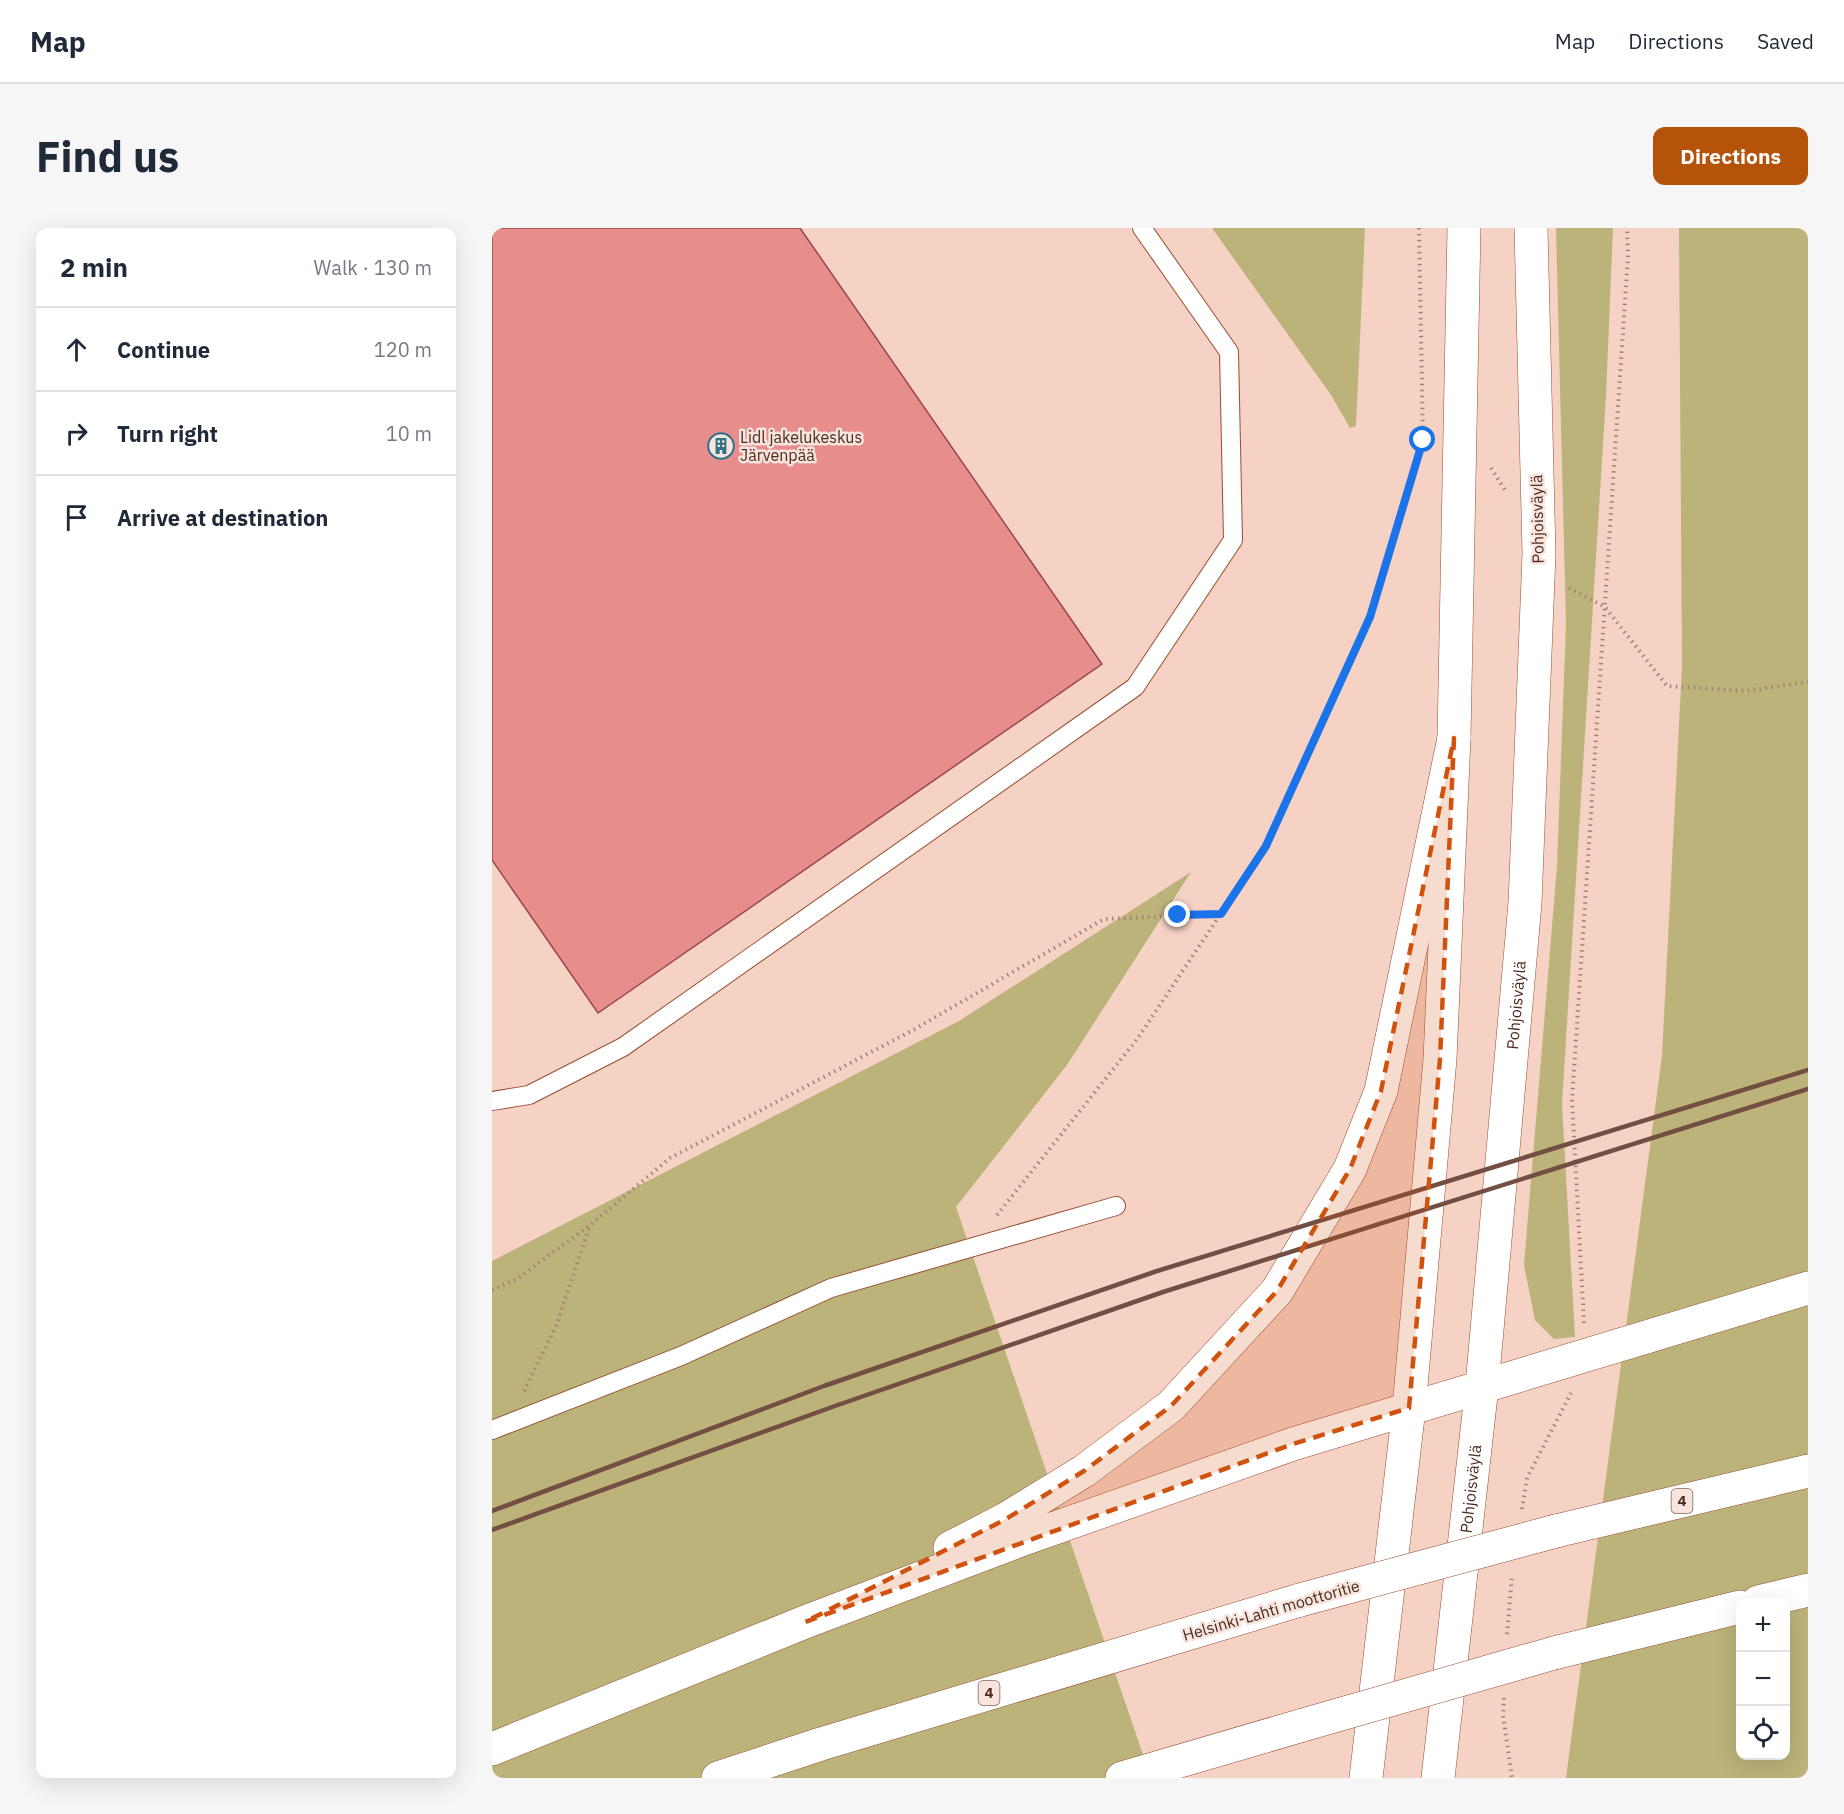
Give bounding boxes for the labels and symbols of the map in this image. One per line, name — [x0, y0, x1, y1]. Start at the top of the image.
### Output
route start — [1409, 426, 1435, 452]
place label: Lidl jakelukeskus Järvenpää — [740, 427, 862, 465]
building icon: Lidl jakelukeskus Järvenpää — [706, 431, 736, 461]
street label: Pohjoisväylä — [1526, 474, 1548, 564]
route end — [1164, 901, 1190, 927]
street label: Pohjoisväylä — [1502, 959, 1530, 1050]
street label: Pohjoisväylä — [1456, 1443, 1485, 1534]
road number: 4 — [1672, 1489, 1692, 1513]
street label: Helsinki-Lahti moottoritie — [1180, 1575, 1362, 1645]
road number: 4 — [978, 1681, 1000, 1705]

